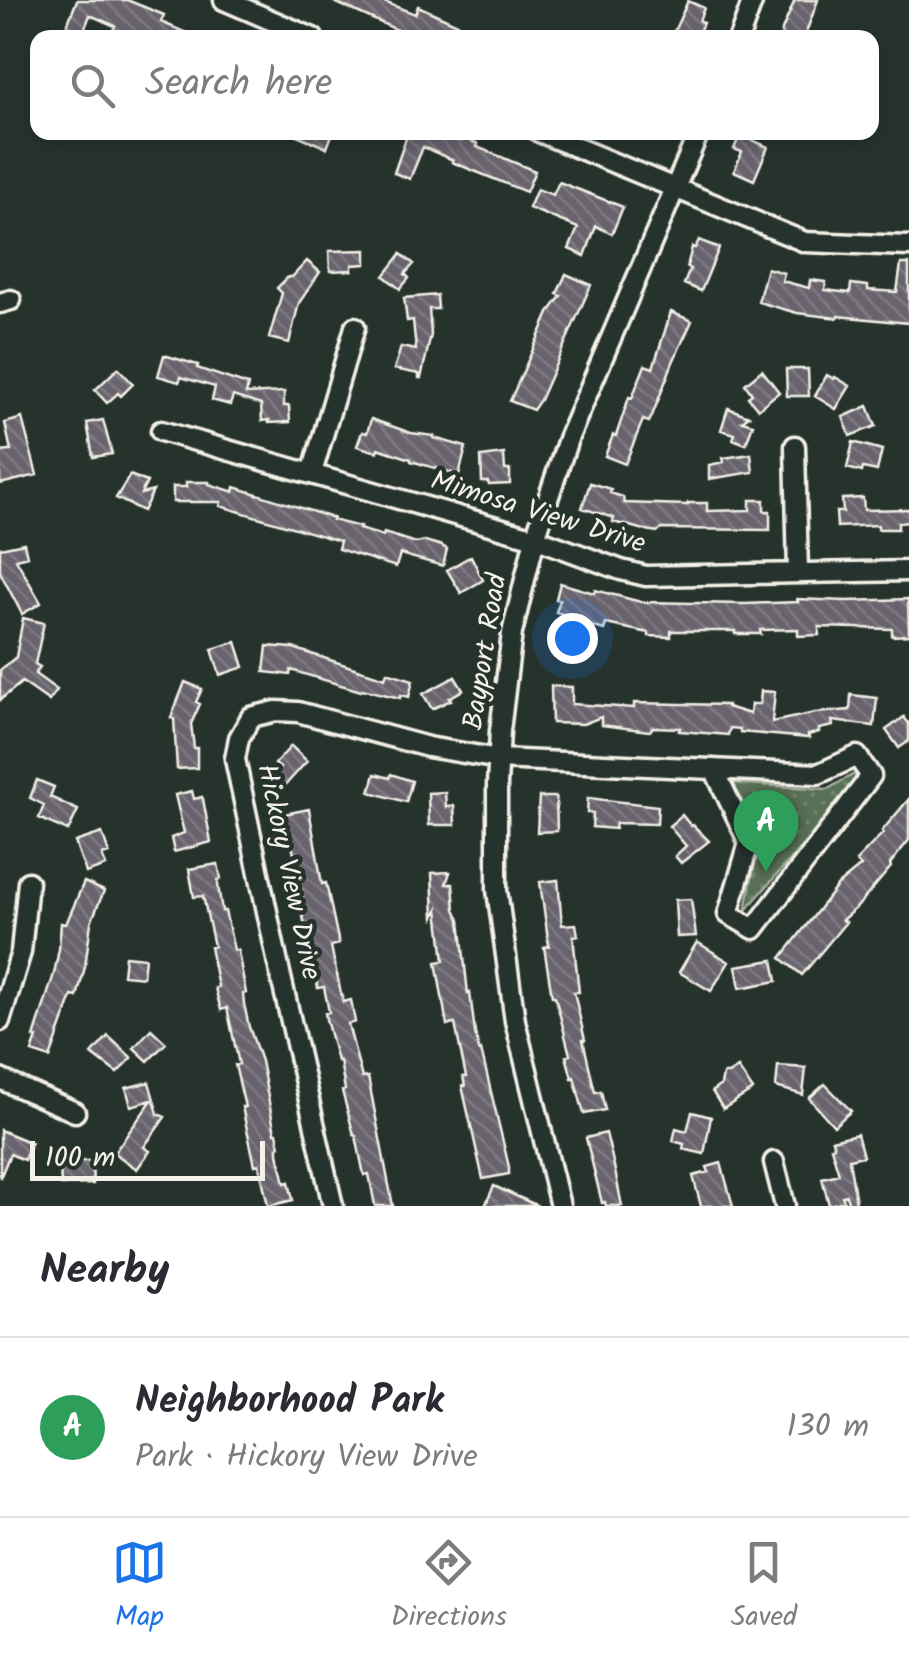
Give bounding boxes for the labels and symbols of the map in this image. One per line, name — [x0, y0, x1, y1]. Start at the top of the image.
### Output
street label: Mimosa View Drive — [425, 459, 651, 567]
street label: Bayport Road — [451, 570, 521, 733]
your location — [547, 613, 598, 664]
street label: Hickory View Drive — [243, 760, 333, 985]
pin: A — [734, 790, 798, 872]
scale bar — [30, 1136, 265, 1180]

